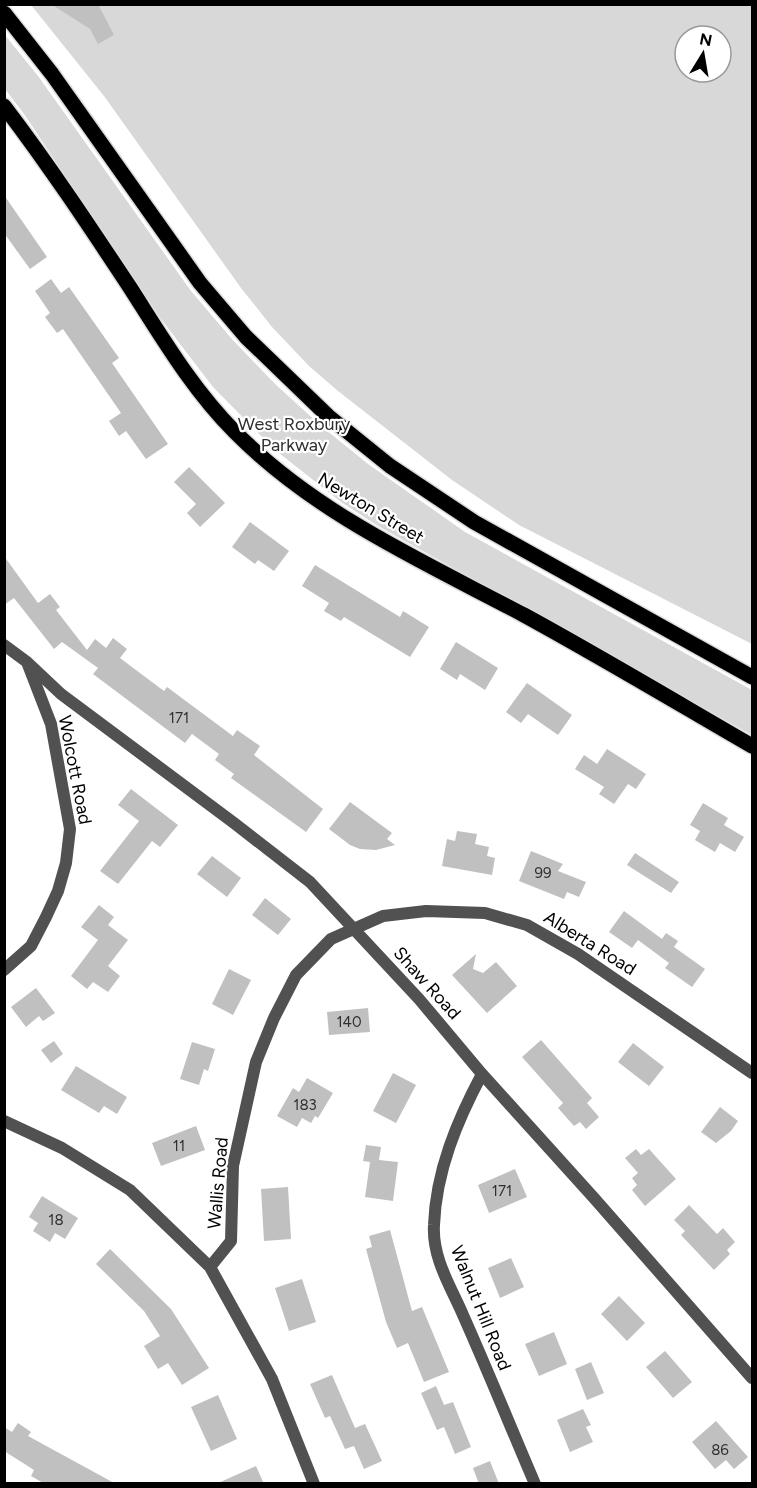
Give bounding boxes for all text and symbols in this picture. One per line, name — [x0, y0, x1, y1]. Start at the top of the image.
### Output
north arrow — [673, 24, 733, 84]
text: N — [698, 29, 714, 50]
park label: West Roxbury Parkway — [238, 413, 351, 456]
street label: Newton Street — [314, 468, 428, 548]
house number: 171 — [169, 709, 189, 727]
street label: Wolcott Road — [54, 714, 96, 826]
house number: 99 — [535, 864, 551, 882]
street label: Alberta Road — [540, 906, 640, 980]
street label: Shaw Road — [389, 942, 465, 1024]
house number: 140 — [336, 1013, 362, 1031]
house number: 183 — [293, 1096, 317, 1114]
street label: Wallis Road — [203, 1136, 233, 1230]
house number: 11 — [173, 1137, 185, 1155]
house number: 171 — [492, 1182, 512, 1200]
house number: 18 — [48, 1211, 64, 1229]
street label: Walnut Hill Road — [446, 1242, 516, 1374]
house number: 86 — [711, 1441, 729, 1459]

